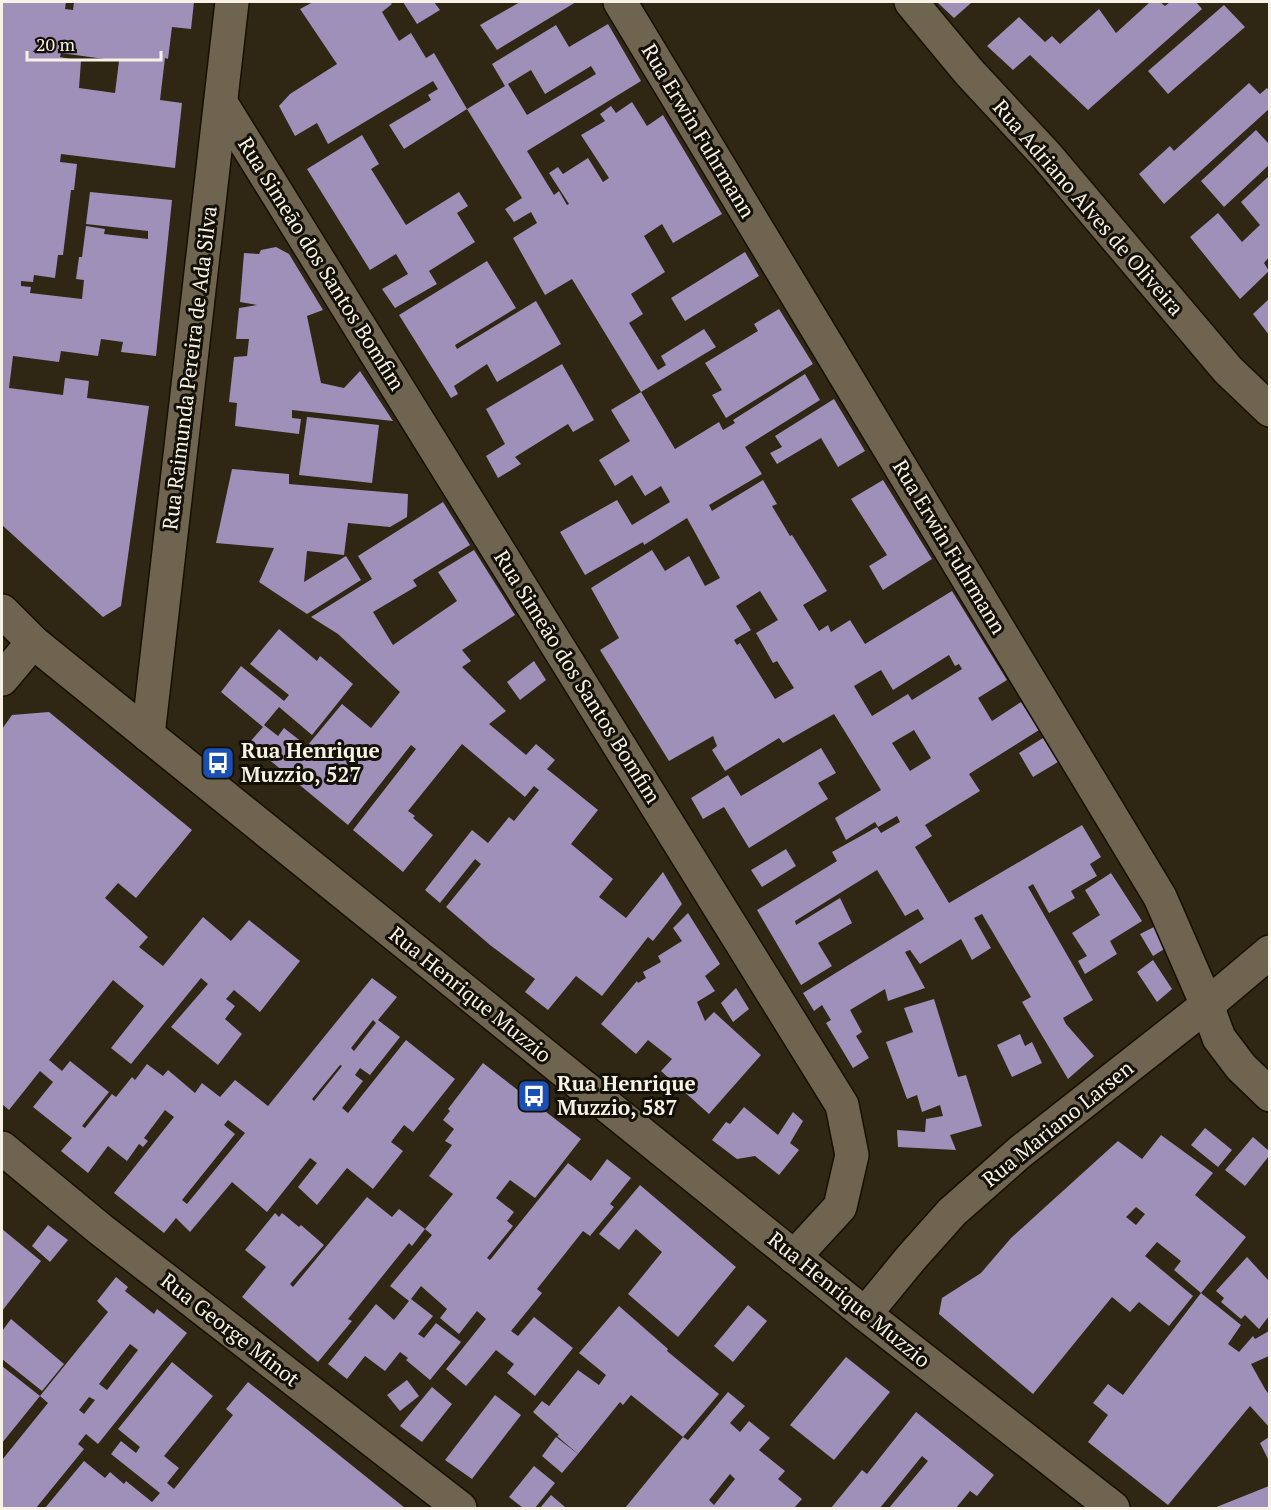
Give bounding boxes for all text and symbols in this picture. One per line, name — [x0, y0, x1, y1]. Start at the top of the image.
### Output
scale bar — [27, 24, 160, 62]
text: 20 m — [36, 32, 76, 56]
street label: Rua Erwin Fuhrmann — [636, 38, 762, 223]
street label: Rua Adriano Alves de Oliveira — [987, 93, 1191, 322]
street label: Rua Simeão dos Santos Bomfim — [232, 132, 411, 395]
street label: Rua Raimunda Pereira de Ada Silva — [155, 204, 223, 532]
street label: Rua Erwin Fuhrmann — [887, 454, 1013, 639]
street label: Rua Simeão dos Santos Bomfim — [488, 545, 667, 808]
place label: Rua Henrique Muzzio, 527 — [241, 736, 380, 788]
bus stop icon: Rua Henrique Muzzio, 527 — [200, 745, 236, 781]
street label: Rua Henrique Muzzio — [384, 920, 558, 1068]
street label: Rua Mariano Larsen — [976, 1053, 1139, 1193]
place label: Rua Henrique Muzzio, 587 — [557, 1069, 696, 1121]
bus stop icon: Rua Henrique Muzzio, 587 — [516, 1078, 552, 1114]
street label: Rua Henrique Muzzio — [763, 1225, 937, 1373]
street label: Rua George Minot — [156, 1266, 306, 1392]

